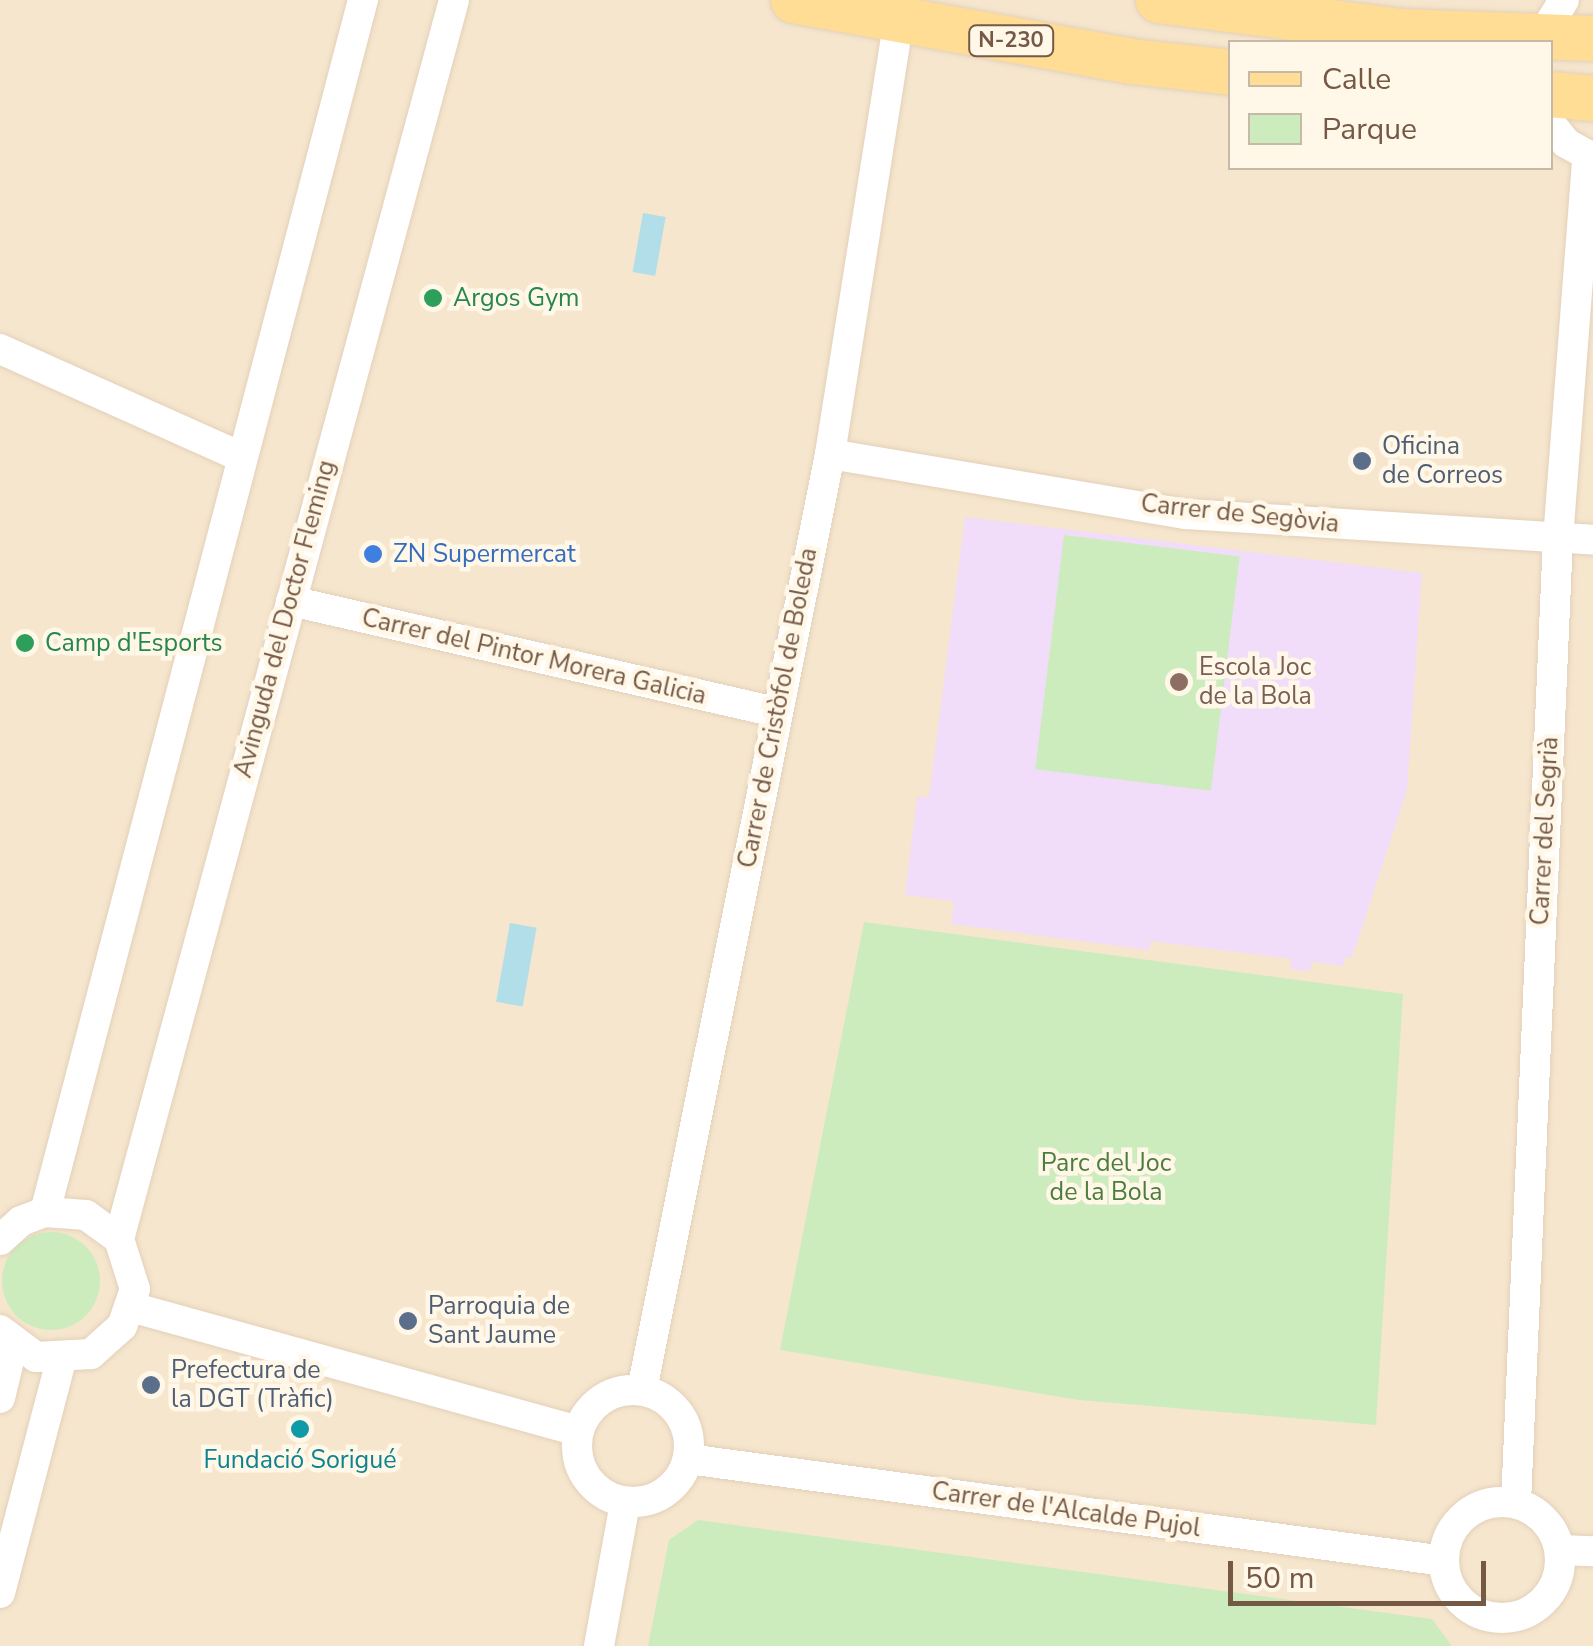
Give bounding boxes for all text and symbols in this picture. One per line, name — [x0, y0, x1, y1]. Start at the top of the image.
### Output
road number: N-230 — [966, 24, 1056, 58]
legend — [1228, 40, 1553, 170]
text: Calle — [1322, 59, 1391, 100]
text: Parque — [1322, 109, 1417, 150]
place label: Argos Gym — [453, 283, 579, 313]
marker: Argos Gym — [422, 287, 444, 309]
place label: Oficina de Correos — [1382, 432, 1503, 491]
marker: Oficina de Correos — [1351, 450, 1373, 472]
street label: Avinguda del Doctor Fleming — [228, 457, 342, 781]
street label: Carrer de Segòvia — [1139, 489, 1341, 539]
place label: ZN Supermercat — [393, 539, 576, 569]
marker: ZN Supermercat — [362, 543, 384, 565]
street label: Carrer de Cristòfol de Boleda — [732, 545, 824, 871]
street label: Carrer del Pintor Morera Galicia — [359, 603, 709, 711]
place label: Camp d'Esports — [45, 628, 222, 658]
marker: Camp d'Esports — [14, 632, 36, 654]
place label: Escola Joc de la Bola — [1199, 653, 1312, 712]
marker: Escola Joc de la Bola — [1168, 671, 1190, 693]
street label: Carrer del Segrià — [1525, 736, 1565, 926]
park label: Parc del Joc de la Bola — [1041, 1149, 1171, 1208]
place label: Parroquia de Sant Jaume — [428, 1292, 570, 1351]
marker: Parroquia de Sant Jaume — [397, 1310, 419, 1332]
place label: Prefectura de la DGT (Tràfic) — [171, 1356, 334, 1415]
marker: Prefectura de la DGT (Tràfic) — [140, 1374, 162, 1396]
marker: Fundació Sorigué — [289, 1418, 311, 1440]
place label: Fundació Sorigué — [203, 1445, 397, 1475]
street label: Carrer de l'Alcalde Pujol — [930, 1476, 1202, 1544]
scale bar — [1233, 1541, 1490, 1603]
text: 50 m — [1245, 1558, 1314, 1599]

